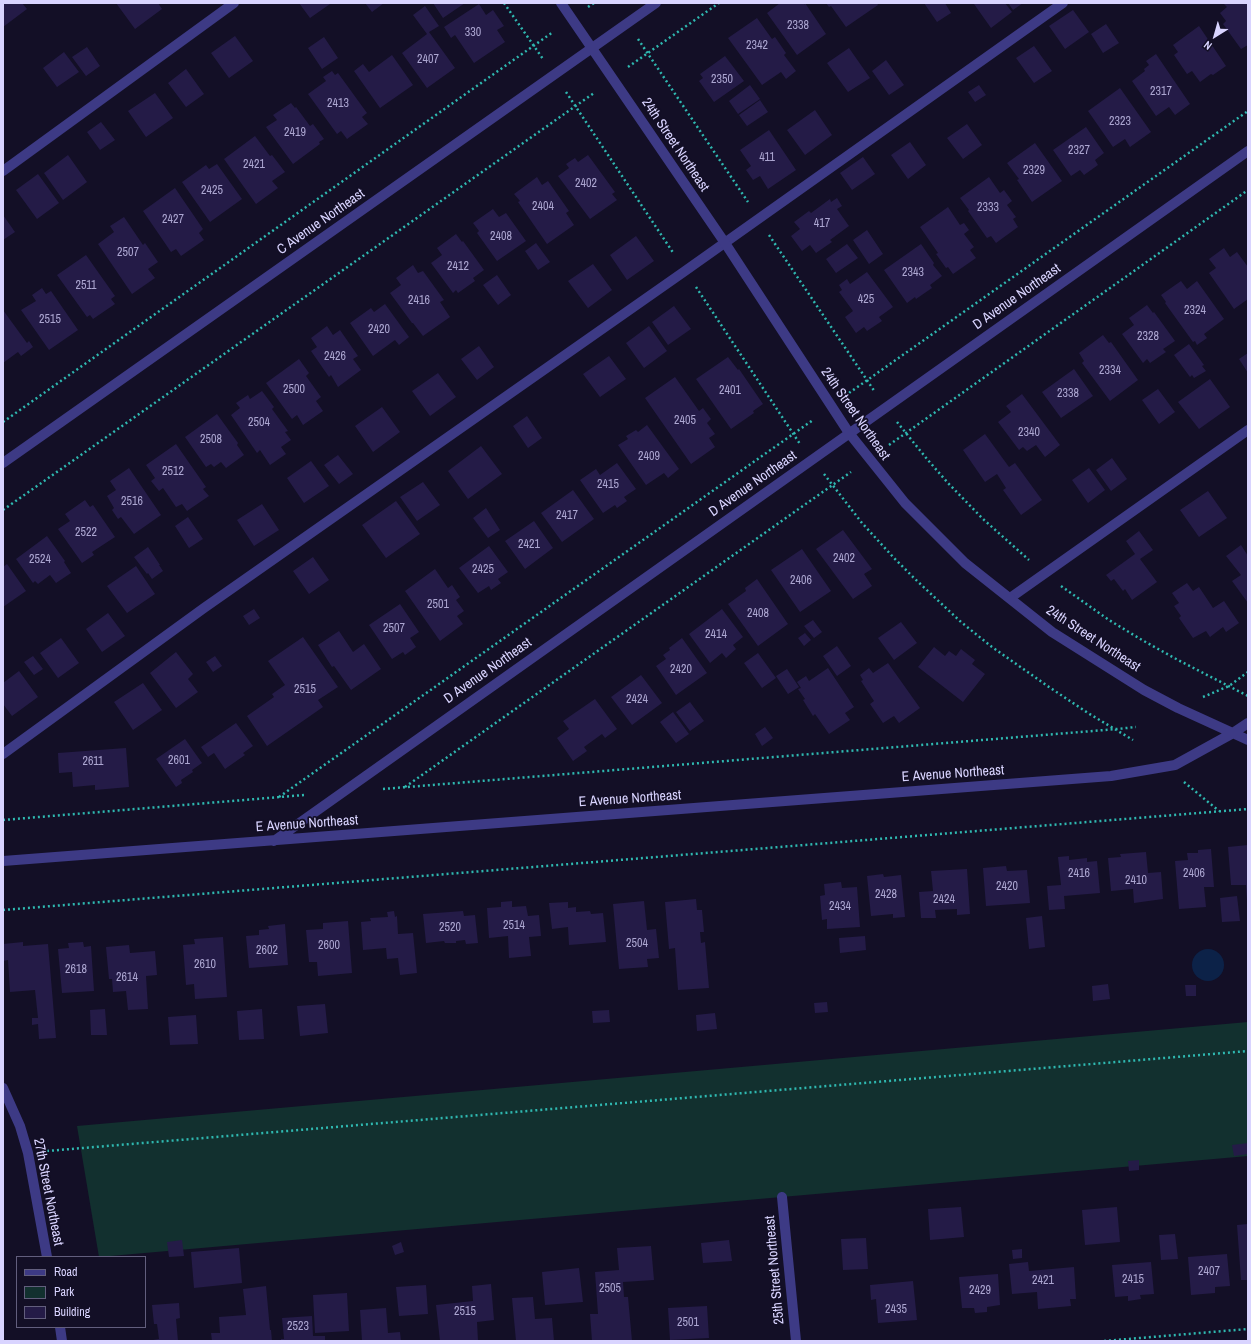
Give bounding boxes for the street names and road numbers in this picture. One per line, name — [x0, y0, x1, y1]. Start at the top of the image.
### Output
street label: 24th Street Northeast — [638, 95, 712, 195]
street label: C Avenue Northeast — [274, 186, 368, 258]
street label: D Avenue Northeast — [970, 261, 1064, 333]
street label: 24th Street Northeast — [817, 364, 893, 464]
street label: D Avenue Northeast — [706, 448, 800, 520]
street label: 24th Street Northeast — [1043, 602, 1143, 676]
street label: D Avenue Northeast — [441, 635, 535, 707]
street label: E Avenue Northeast — [901, 762, 1005, 786]
street label: E Avenue Northeast — [578, 787, 682, 811]
street label: E Avenue Northeast — [255, 812, 359, 836]
street label: 27th Street Northeast — [29, 1137, 67, 1247]
street label: 25th Street Northeast — [762, 1215, 788, 1325]

